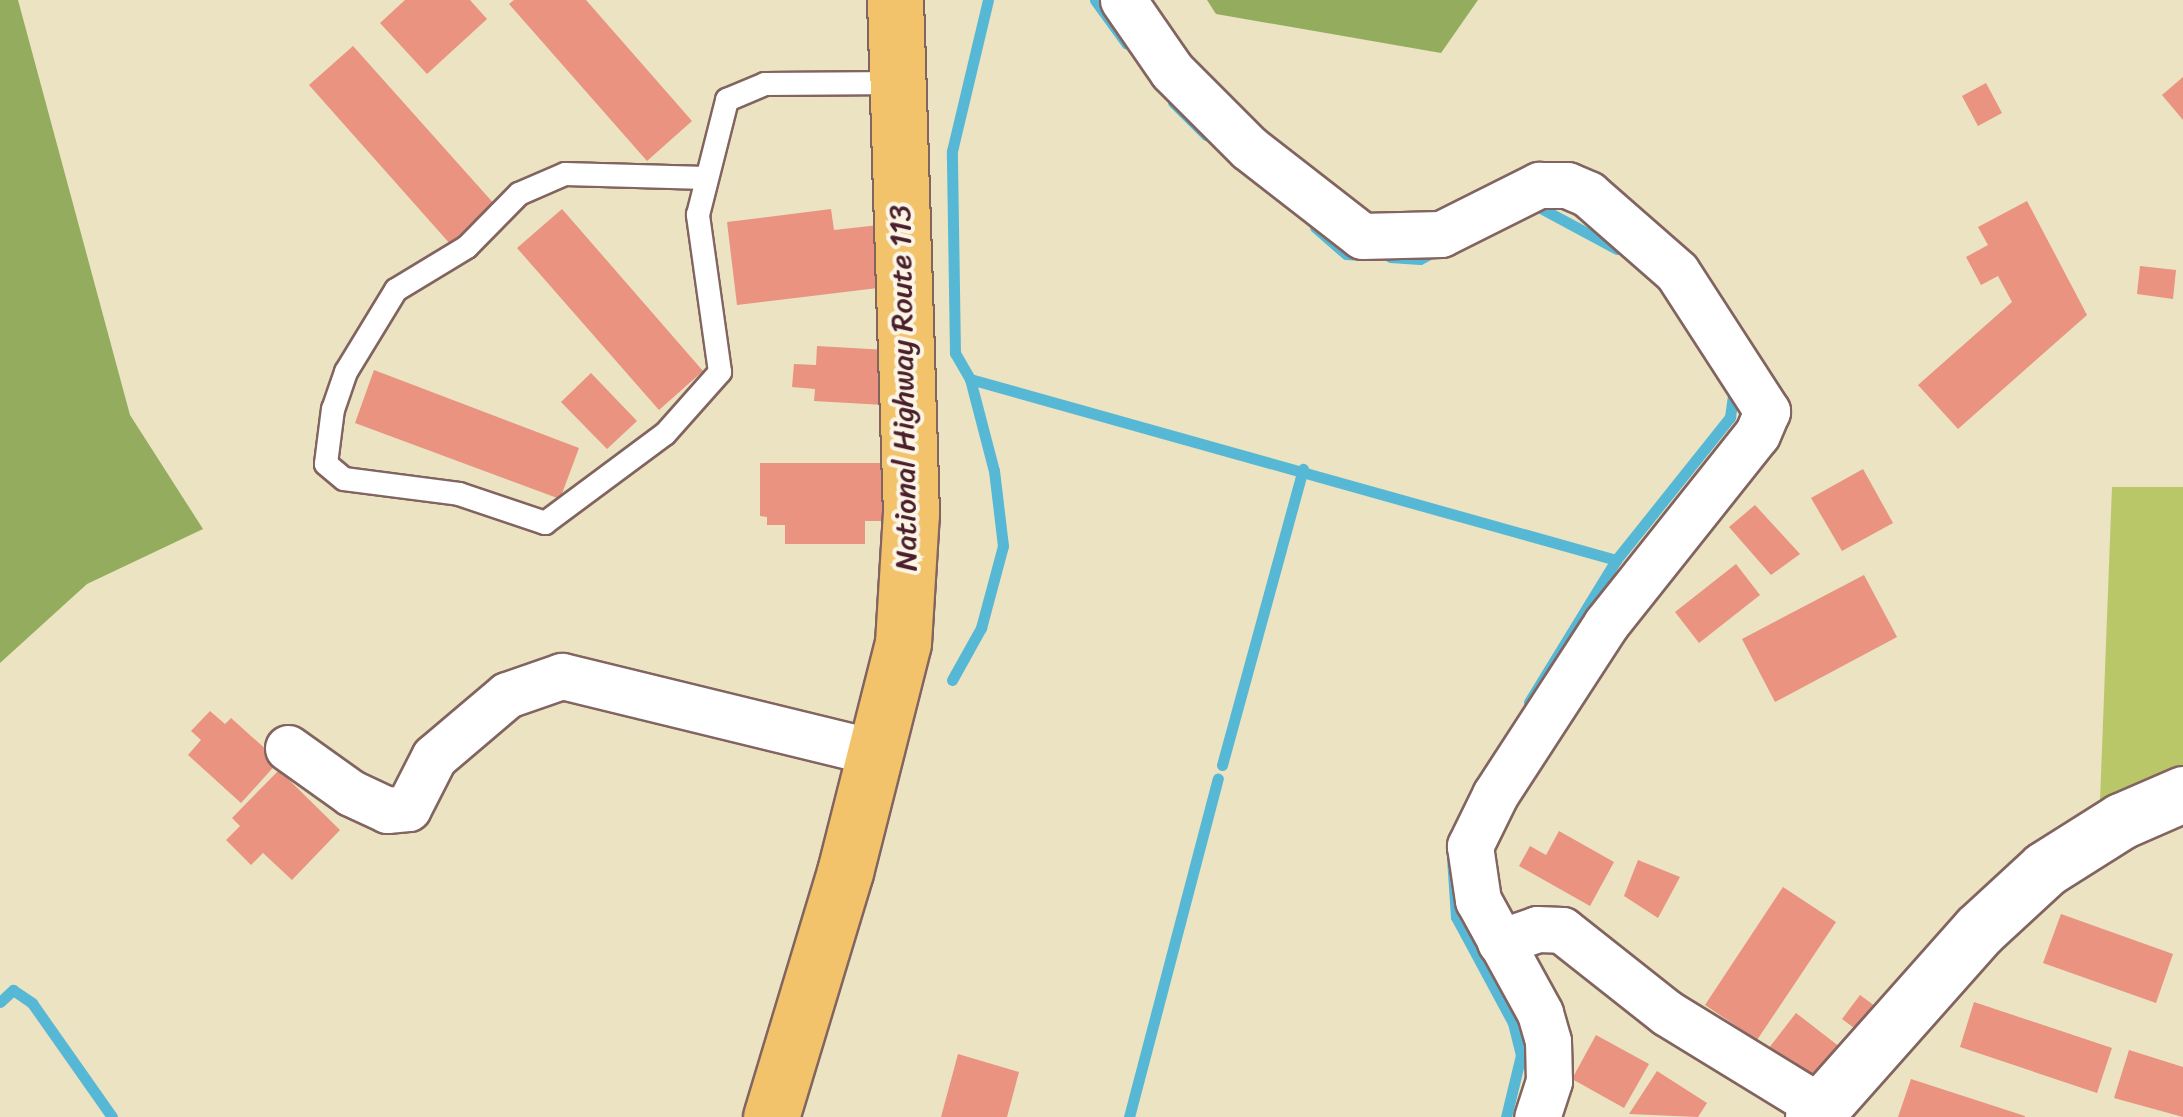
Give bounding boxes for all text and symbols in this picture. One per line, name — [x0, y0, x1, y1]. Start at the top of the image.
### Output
street label: National Highway Route 113 — [882, 205, 924, 571]

